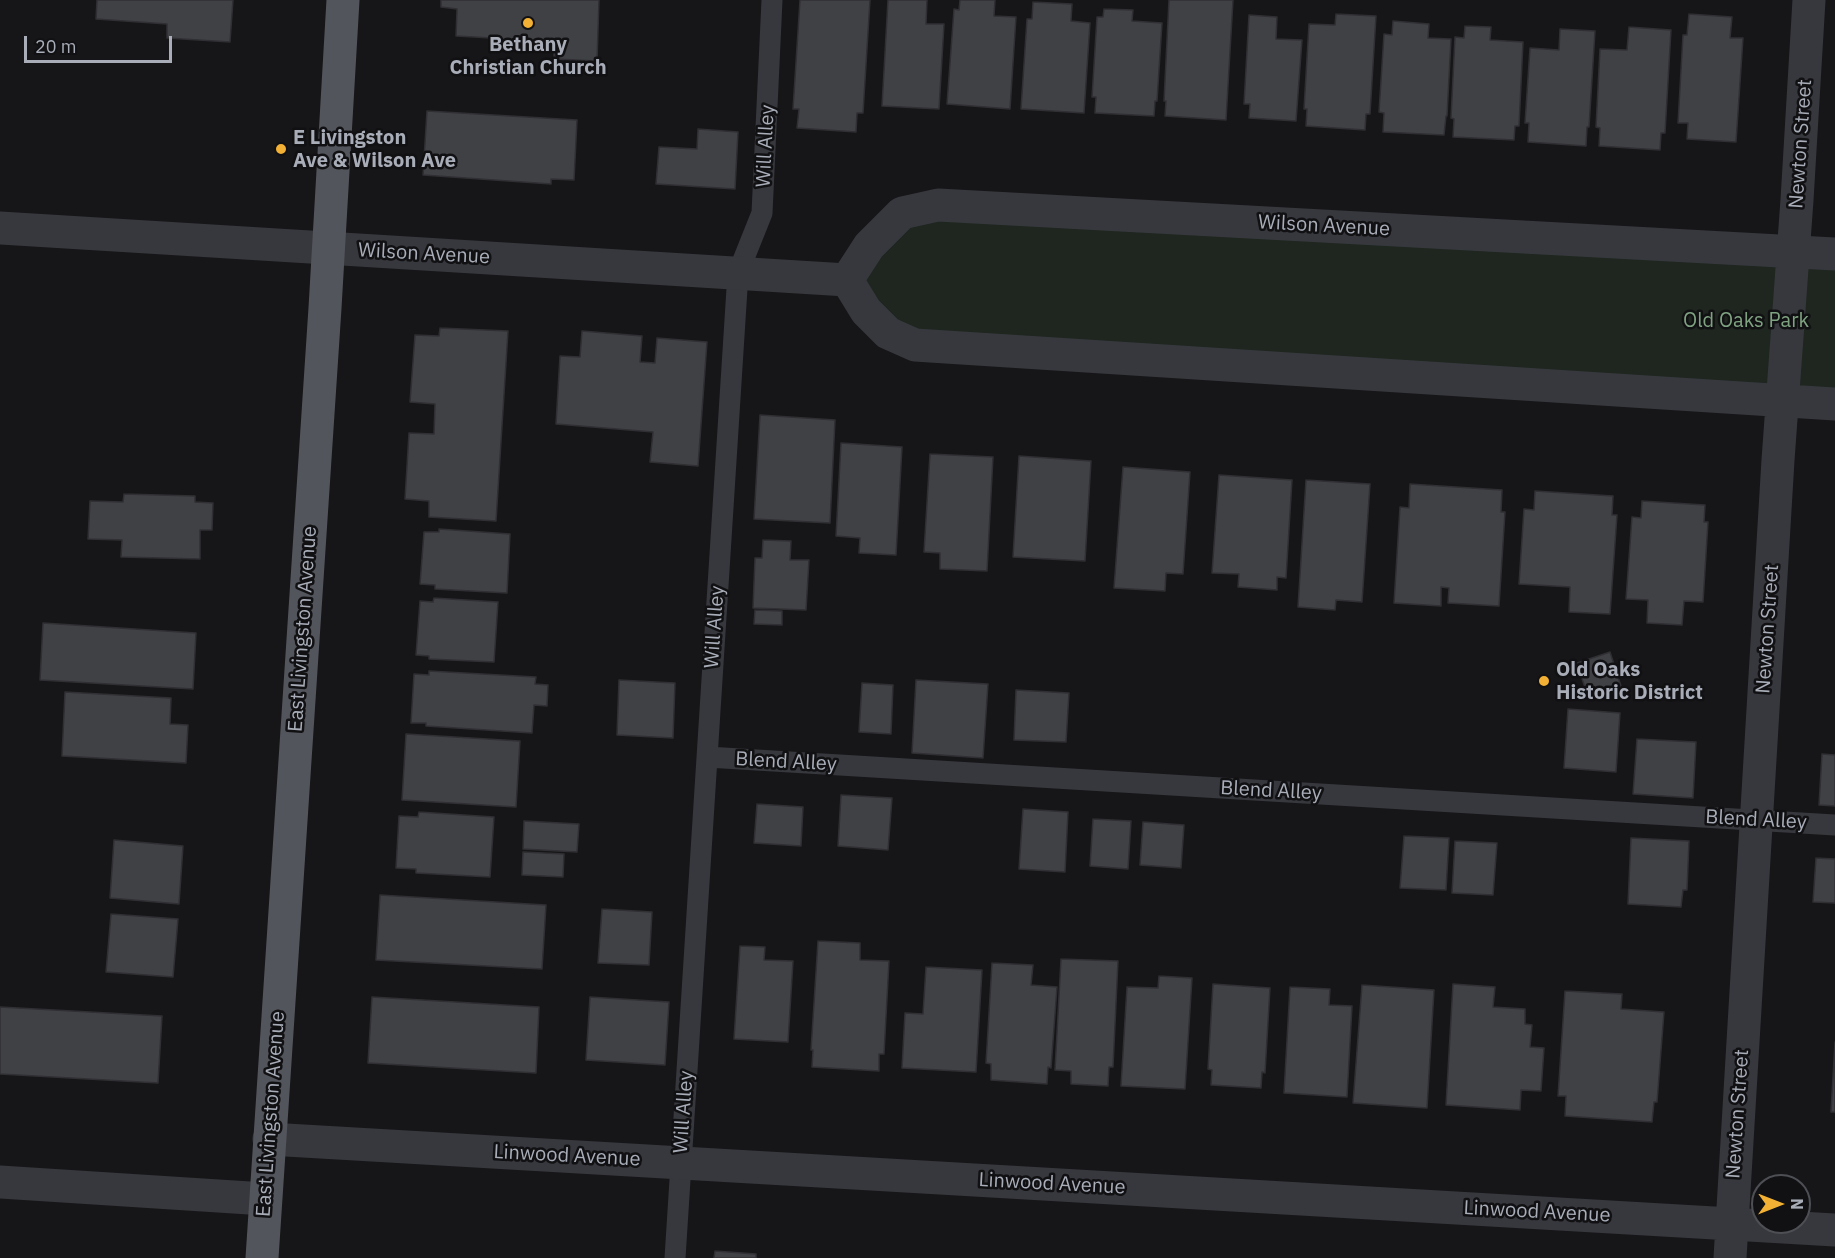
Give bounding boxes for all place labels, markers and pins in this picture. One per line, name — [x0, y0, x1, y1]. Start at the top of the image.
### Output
marker: Bethany Christian Church — [521, 16, 535, 30]
place label: Bethany Christian Church — [449, 33, 607, 80]
place label: E Livingston Ave & Wilson Ave — [293, 126, 456, 173]
marker: E Livingston Ave & Wilson Ave — [274, 142, 288, 156]
place label: Old Oaks Historic District — [1556, 658, 1703, 705]
marker: Old Oaks Historic District — [1537, 674, 1551, 688]

